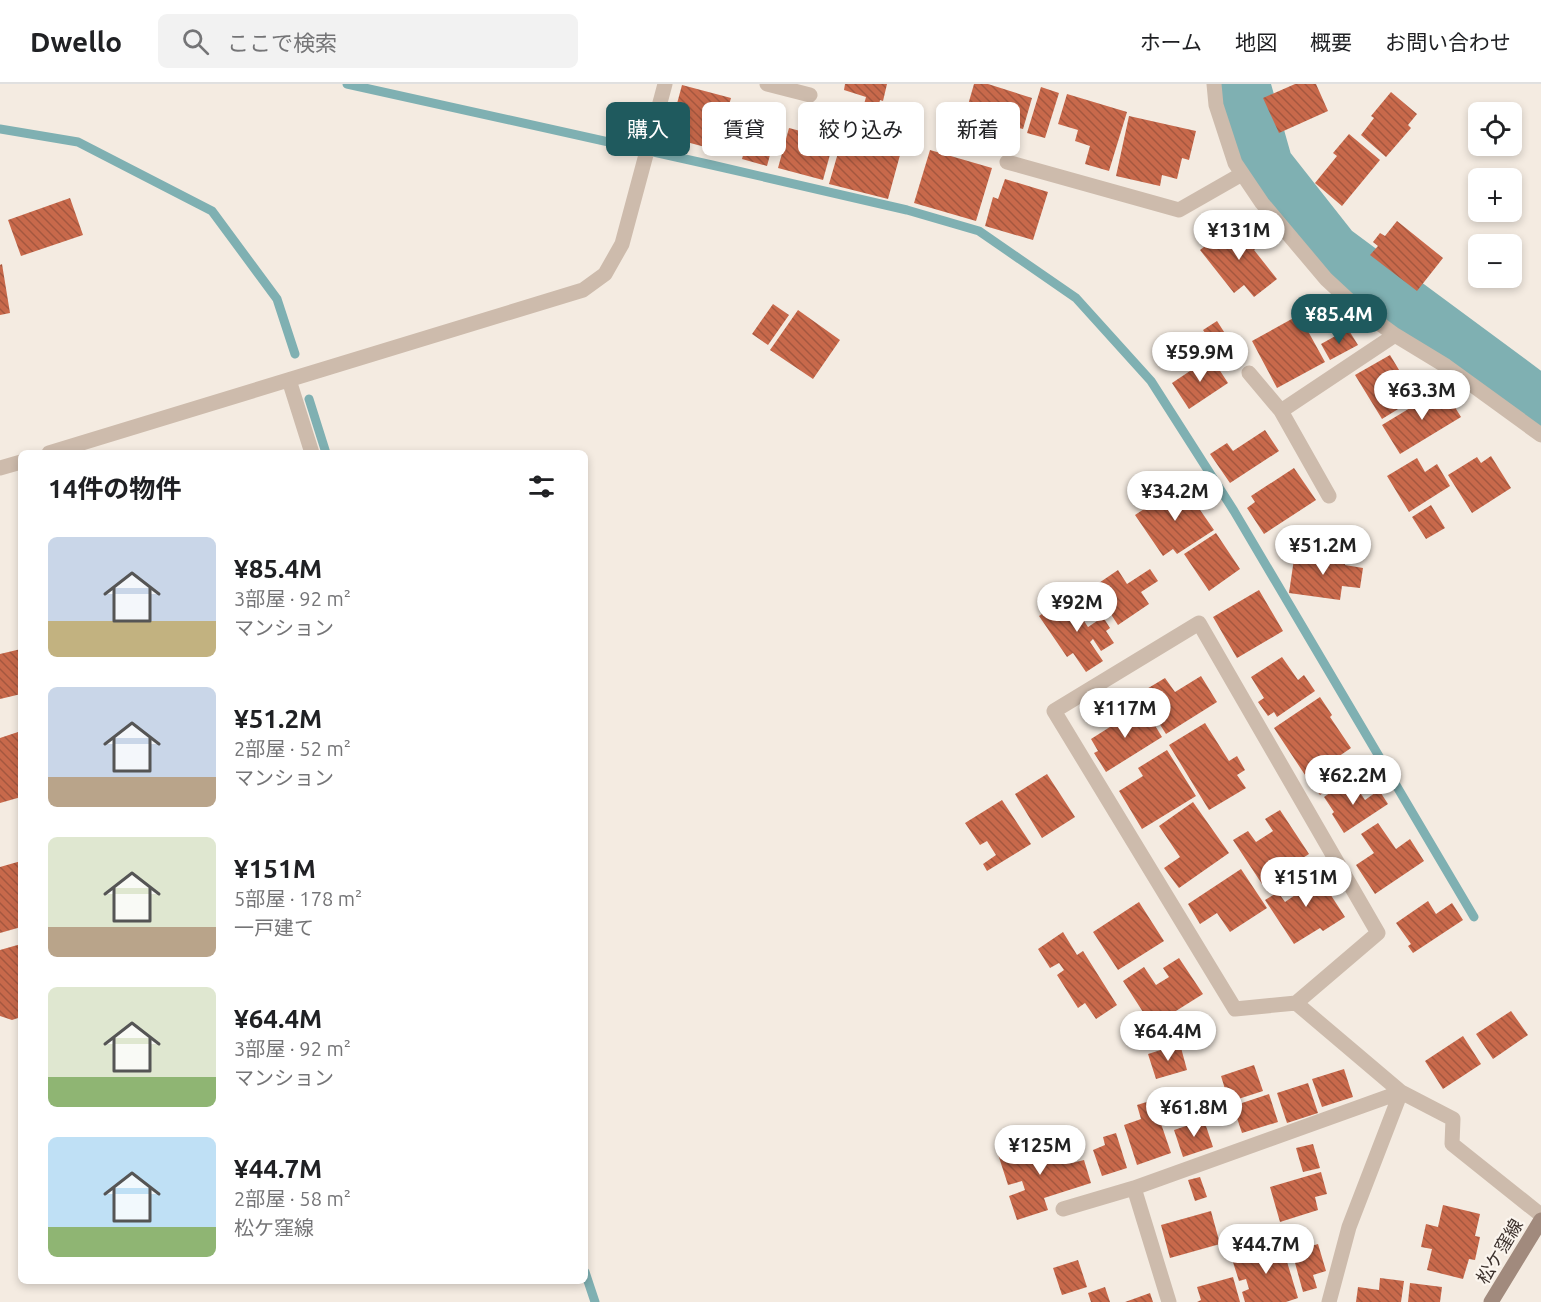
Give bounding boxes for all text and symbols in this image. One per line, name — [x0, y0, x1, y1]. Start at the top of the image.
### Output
search box — [158, 14, 578, 68]
icon: search — [179, 25, 212, 58]
text: Dwello — [30, 26, 122, 57]
text: ここで検索 — [227, 30, 337, 55]
text: ホーム — [1140, 30, 1202, 54]
text: 地図 — [1235, 30, 1277, 54]
text: 概要 — [1310, 30, 1352, 54]
text: お問い合わせ — [1385, 30, 1511, 54]
chip: 購入 — [606, 102, 690, 156]
chip: 賃貸 — [702, 102, 786, 156]
chip: 絞り込み — [798, 102, 924, 156]
chip: 新着 — [936, 102, 1020, 156]
map controls — [1468, 102, 1522, 288]
button: locate — [1468, 102, 1522, 156]
button: + — [1468, 168, 1522, 222]
pin: ¥131M — [1197, 210, 1281, 261]
text: ¥131M — [1208, 218, 1270, 241]
button: − — [1468, 234, 1522, 288]
pin: ¥85.4M — [1290, 294, 1388, 345]
text: ¥85.4M — [1305, 302, 1373, 325]
pin: ¥59.9M — [1151, 332, 1249, 383]
text: ¥59.9M — [1166, 340, 1234, 363]
pin: ¥63.3M — [1373, 370, 1471, 421]
text: ¥63.3M — [1388, 378, 1456, 401]
icon: filters — [525, 470, 558, 503]
pin: ¥34.2M — [1126, 471, 1224, 522]
text: 14件の物件 — [48, 474, 181, 503]
text: ¥34.2M — [1141, 479, 1209, 502]
pin: ¥51.2M — [1274, 525, 1372, 576]
text: ¥51.2M — [1289, 533, 1357, 556]
text: ¥85.4M — [234, 554, 322, 583]
icon: home — [96, 561, 168, 633]
pin: ¥92M — [1041, 582, 1113, 633]
text: 3部屋 · 92 m² — [234, 587, 351, 610]
text: ¥92M — [1051, 590, 1103, 613]
text: マンション — [234, 616, 334, 639]
pin: ¥117M — [1083, 688, 1167, 739]
text: ¥117M — [1094, 696, 1156, 719]
text: ¥51.2M — [234, 704, 322, 733]
icon: home — [96, 711, 168, 783]
text: 2部屋 · 52 m² — [234, 737, 351, 760]
pin: ¥62.2M — [1304, 755, 1402, 806]
text: ¥62.2M — [1319, 763, 1387, 786]
text: マンション — [234, 766, 334, 789]
text: ¥151M — [234, 854, 316, 883]
pin: ¥151M — [1264, 857, 1348, 908]
icon: home — [96, 861, 168, 933]
text: ¥151M — [1275, 865, 1337, 888]
text: 5部屋 · 178 m² — [234, 887, 362, 910]
text: 一戸建て — [234, 916, 314, 939]
text: ¥64.4M — [234, 1004, 322, 1033]
icon: home — [96, 1011, 168, 1083]
pin: ¥64.4M — [1119, 1011, 1217, 1062]
text: ¥64.4M — [1134, 1019, 1202, 1042]
text: 3部屋 · 92 m² — [234, 1037, 351, 1060]
text: マンション — [234, 1066, 334, 1089]
pin: ¥61.8M — [1145, 1087, 1243, 1138]
text: ¥61.8M — [1160, 1095, 1228, 1118]
pin: ¥125M — [998, 1125, 1082, 1176]
text: ¥125M — [1009, 1133, 1071, 1156]
text: ¥44.7M — [234, 1154, 322, 1183]
icon: home — [96, 1161, 168, 1233]
text: 2部屋 · 58 m² — [234, 1187, 351, 1210]
street label: 松ケ窪線 — [1472, 1215, 1526, 1287]
text: 松ケ窪線 — [234, 1216, 314, 1239]
pin: ¥44.7M — [1217, 1224, 1315, 1275]
text: ¥44.7M — [1232, 1232, 1300, 1255]

